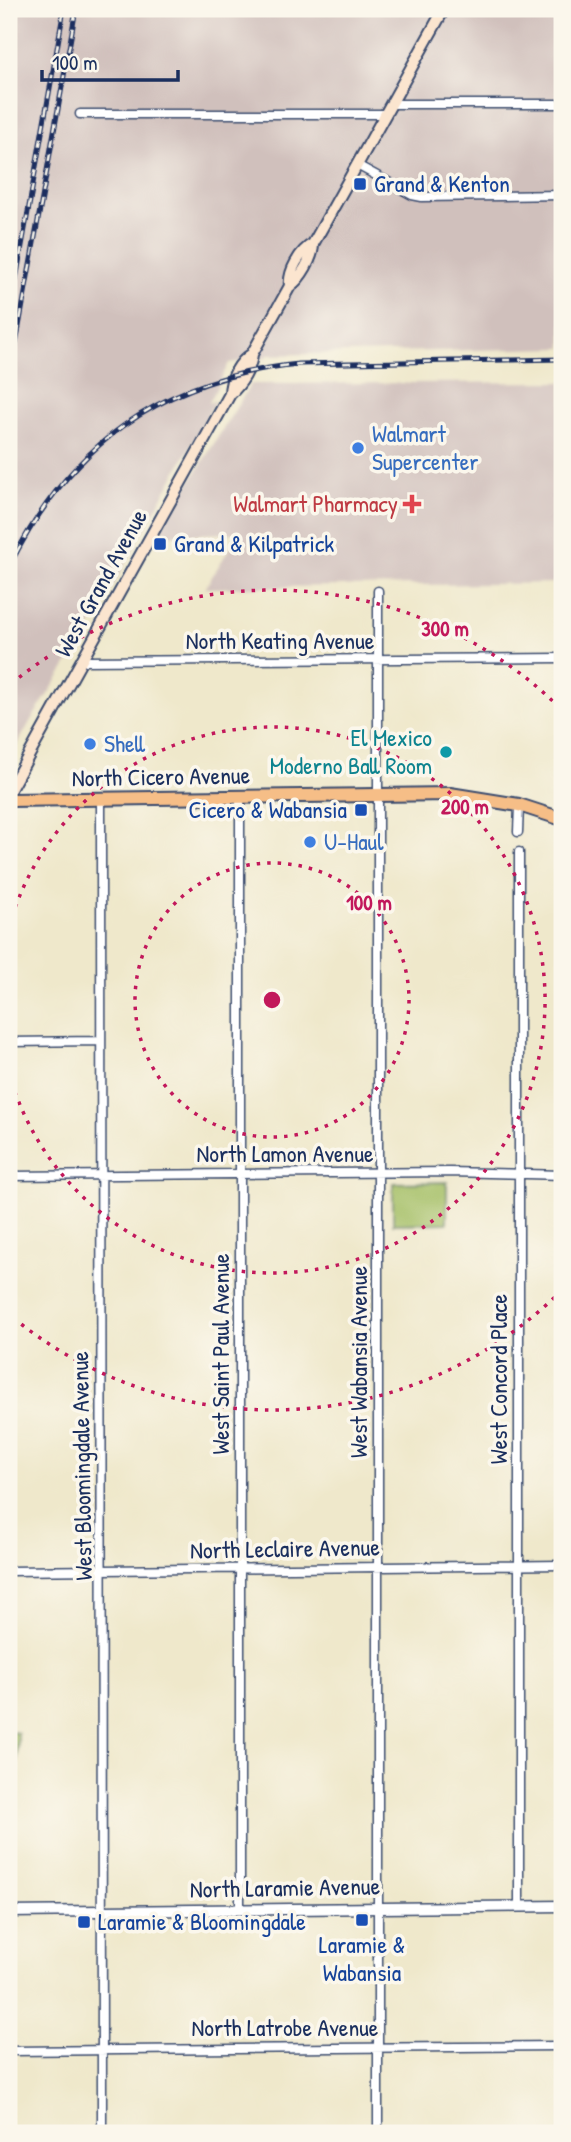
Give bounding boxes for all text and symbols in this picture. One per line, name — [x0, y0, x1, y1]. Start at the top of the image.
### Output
scale bar — [42, 38, 178, 82]
text: 100 m — [52, 48, 98, 77]
place label: Grand & Kenton — [374, 167, 510, 199]
marker: Grand & Kenton — [352, 176, 368, 192]
place label: Walmart Supercenter — [372, 417, 478, 477]
marker: Walmart Supercenter — [350, 440, 366, 456]
place label: Walmart Pharmacy — [233, 487, 398, 519]
marker: Walmart Pharmacy — [404, 496, 420, 512]
street label: West Grand Avenue — [46, 503, 154, 662]
place label: Grand & Kilpatrick — [174, 527, 334, 559]
marker: Grand & Kilpatrick — [152, 536, 168, 552]
text: 300 m — [421, 614, 469, 643]
street label: North Keating Avenue — [186, 624, 375, 656]
place label: El Mexico Moderno Ball Room — [270, 721, 432, 781]
place label: Shell — [104, 727, 146, 759]
marker: Shell — [82, 736, 98, 752]
marker: El Mexico Moderno Ball Room — [438, 744, 454, 760]
street label: North Cicero Avenue — [72, 758, 251, 794]
text: 200 m — [441, 792, 489, 821]
place label: Cicero & Wabansia — [189, 793, 347, 825]
marker: Cicero & Wabansia — [353, 802, 369, 818]
place label: U-Haul — [324, 825, 384, 857]
marker: U-Haul — [302, 834, 318, 850]
text: 100 m — [346, 888, 392, 917]
centre of rings — [260, 988, 284, 1012]
street label: North Lamon Avenue — [196, 1137, 374, 1169]
street label: West Saint Paul Avenue — [204, 1253, 236, 1455]
street label: West Wabansia Avenue — [342, 1266, 374, 1458]
street label: West Concord Place — [482, 1293, 514, 1464]
street label: West Bloomingdale Avenue — [63, 1351, 99, 1581]
street label: North Leclaire Avenue — [190, 1530, 381, 1566]
street label: North Laramie Avenue — [190, 1869, 381, 1905]
place label: Laramie & Bloomingdale — [98, 1905, 306, 1937]
marker: Laramie & Wabansia — [354, 1912, 370, 1928]
marker: Laramie & Bloomingdale — [76, 1914, 92, 1930]
place label: Laramie & Wabansia — [319, 1928, 405, 1988]
street label: North Latrobe Avenue — [192, 2011, 379, 2043]

